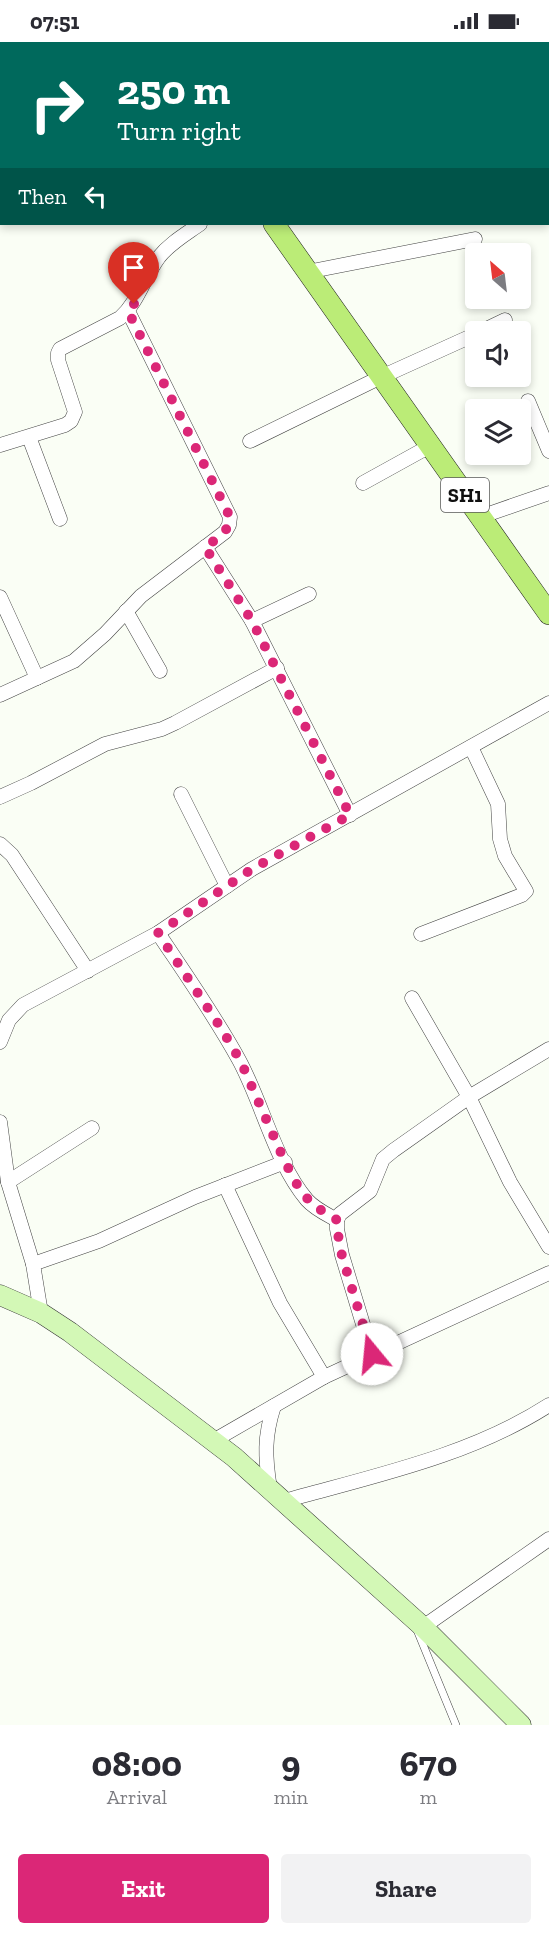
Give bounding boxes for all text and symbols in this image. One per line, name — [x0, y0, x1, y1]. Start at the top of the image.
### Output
text: 07:51 — [30, 8, 79, 35]
text: 250 m — [117, 64, 230, 115]
icon: right — [18, 66, 96, 144]
text: Turn right — [117, 115, 241, 147]
icon: left — [79, 180, 112, 213]
text: Then — [18, 183, 67, 210]
pin — [108, 242, 159, 304]
north arrow — [465, 243, 531, 309]
map controls — [465, 243, 531, 465]
icon: arrive — [117, 251, 150, 284]
button: sound — [465, 321, 531, 387]
button: layers — [465, 399, 531, 465]
road number: SH1 — [441, 478, 489, 512]
position arrow — [340, 1322, 404, 1386]
text: 08:00 — [92, 1742, 182, 1785]
text: 9 — [281, 1742, 300, 1785]
text: 670 — [400, 1742, 457, 1785]
text: Arrival — [107, 1785, 167, 1809]
text: min — [274, 1785, 308, 1809]
text: m — [420, 1785, 437, 1809]
button: Exit — [18, 1854, 269, 1923]
button: Share — [281, 1854, 531, 1923]

